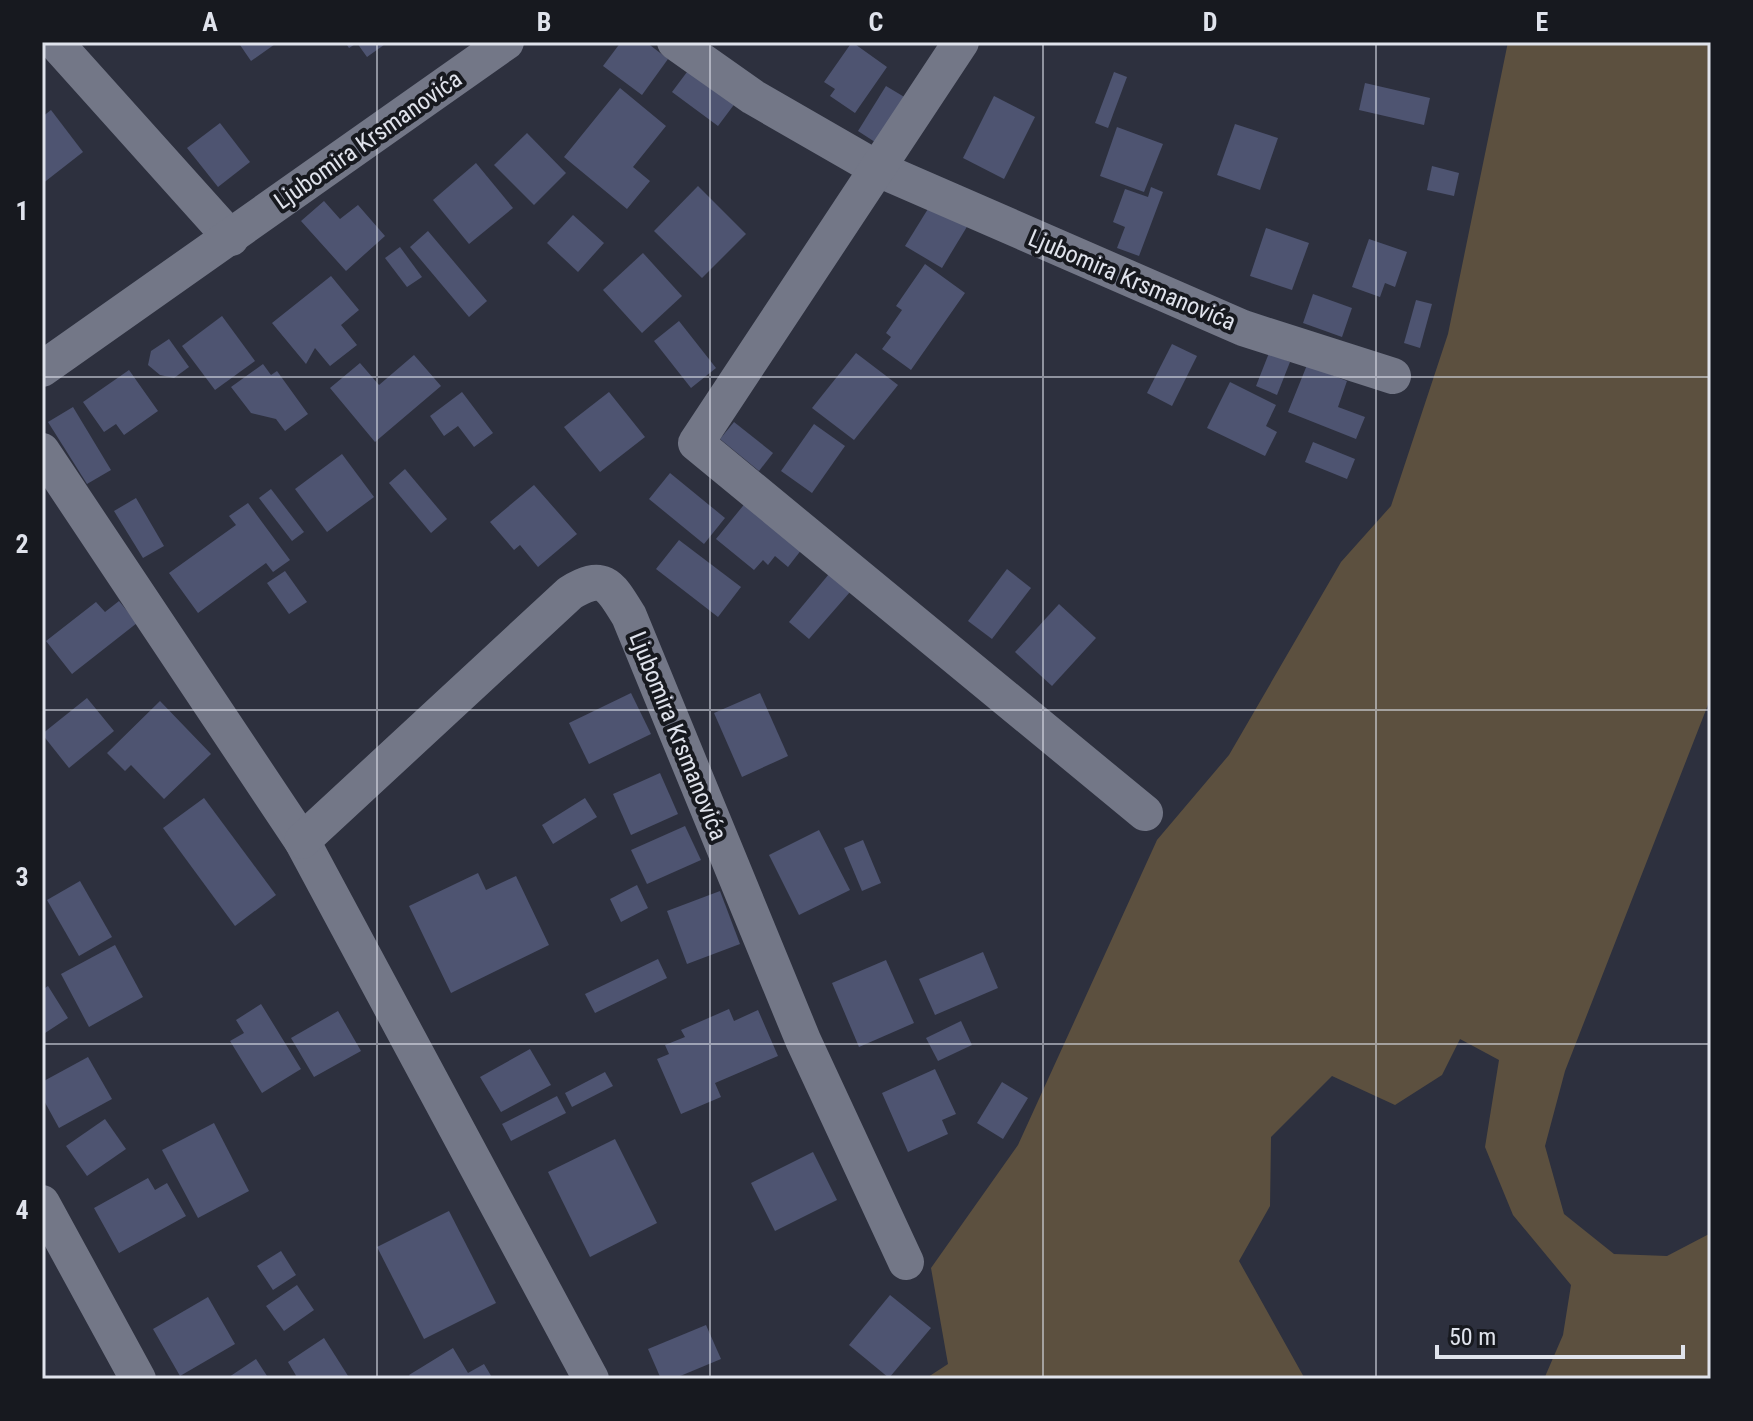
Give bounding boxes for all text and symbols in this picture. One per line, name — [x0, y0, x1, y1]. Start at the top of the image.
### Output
text: A — [202, 7, 218, 37]
text: B — [537, 7, 551, 37]
text: C — [869, 7, 884, 37]
text: D — [1203, 7, 1217, 37]
text: E — [1536, 7, 1549, 37]
street label: Ljubomira Krsmanovića — [269, 65, 467, 215]
text: 1 — [15, 196, 29, 226]
street label: Ljubomira Krsmanovića — [1024, 224, 1240, 336]
text: 2 — [15, 529, 29, 559]
street label: Ljubomira Krsmanovića — [623, 628, 733, 844]
text: 3 — [15, 862, 29, 892]
text: 4 — [15, 1195, 29, 1225]
scale bar — [1437, 1309, 1683, 1359]
text: 50 m — [1449, 1323, 1496, 1351]

